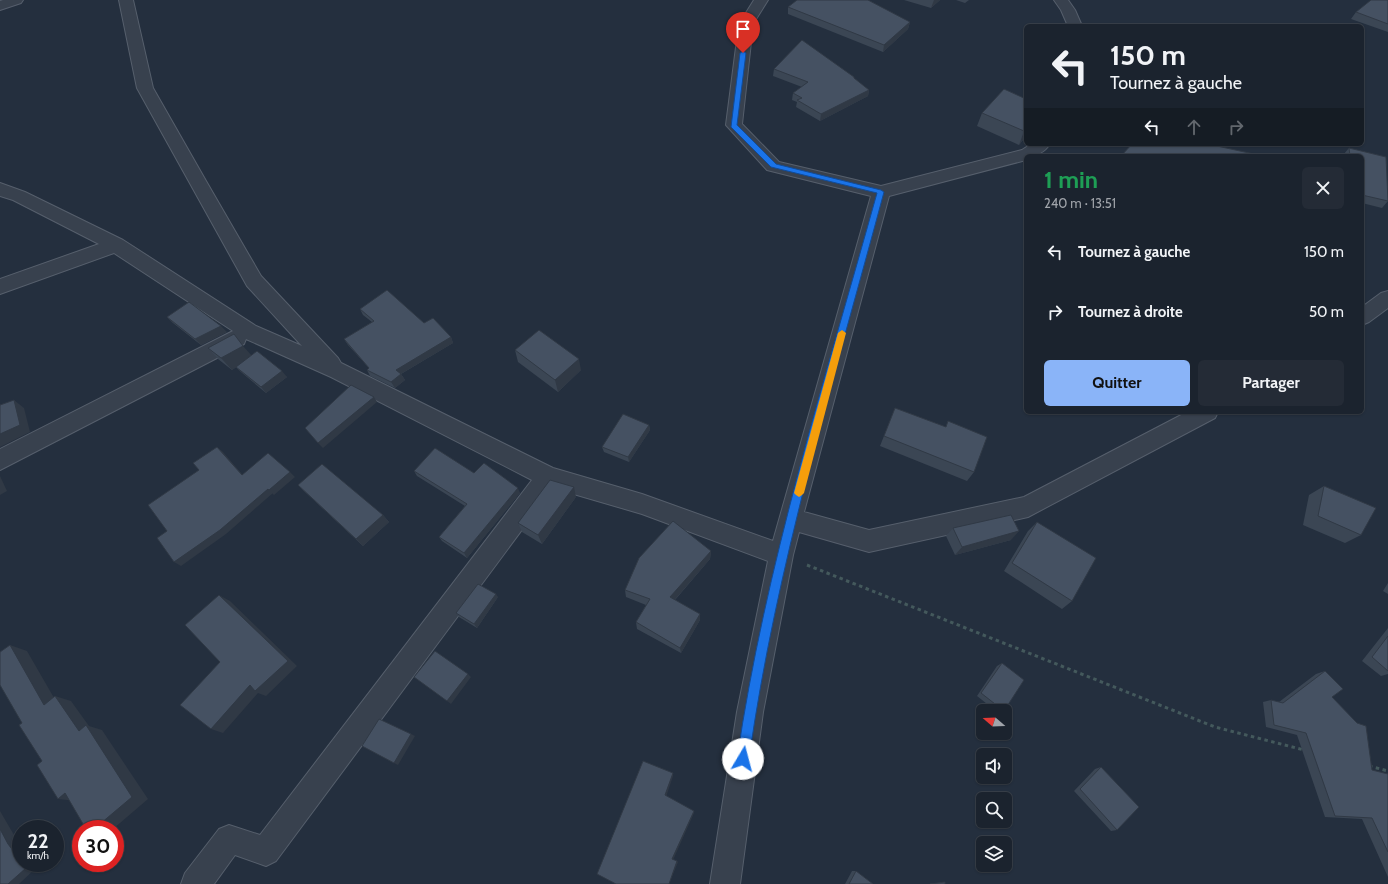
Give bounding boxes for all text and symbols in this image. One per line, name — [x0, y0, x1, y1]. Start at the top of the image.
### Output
pin — [726, 12, 760, 53]
icon: arrive — [732, 18, 754, 40]
text: 150 m — [1110, 38, 1186, 72]
icon: left — [1044, 40, 1096, 92]
text: Tournez à gauche — [1110, 72, 1242, 94]
icon: left — [1141, 116, 1163, 138]
icon: ahead — [1183, 116, 1205, 138]
icon: right — [1225, 116, 1247, 138]
text: 1 min — [1044, 165, 1098, 194]
button: close — [1302, 167, 1344, 209]
text: 240 m · 13:51 — [1044, 195, 1116, 211]
icon: left — [1044, 241, 1066, 263]
text: Tournez à gauche — [1078, 243, 1190, 261]
text: 150 m — [1304, 243, 1344, 261]
icon: right — [1044, 301, 1066, 323]
text: Tournez à droite — [1078, 303, 1183, 321]
text: 50 m — [1309, 303, 1344, 321]
button: Quitter — [1044, 360, 1190, 406]
button: Partager — [1198, 360, 1344, 406]
north arrow — [976, 704, 1012, 740]
map controls — [976, 704, 1012, 872]
position arrow — [722, 738, 764, 780]
button: sound — [976, 748, 1012, 784]
button: search — [976, 792, 1012, 828]
speed limit sign: 30 — [72, 820, 124, 872]
text: 22 — [27, 829, 49, 853]
button: layers — [976, 836, 1012, 872]
text: km/h — [27, 849, 49, 862]

